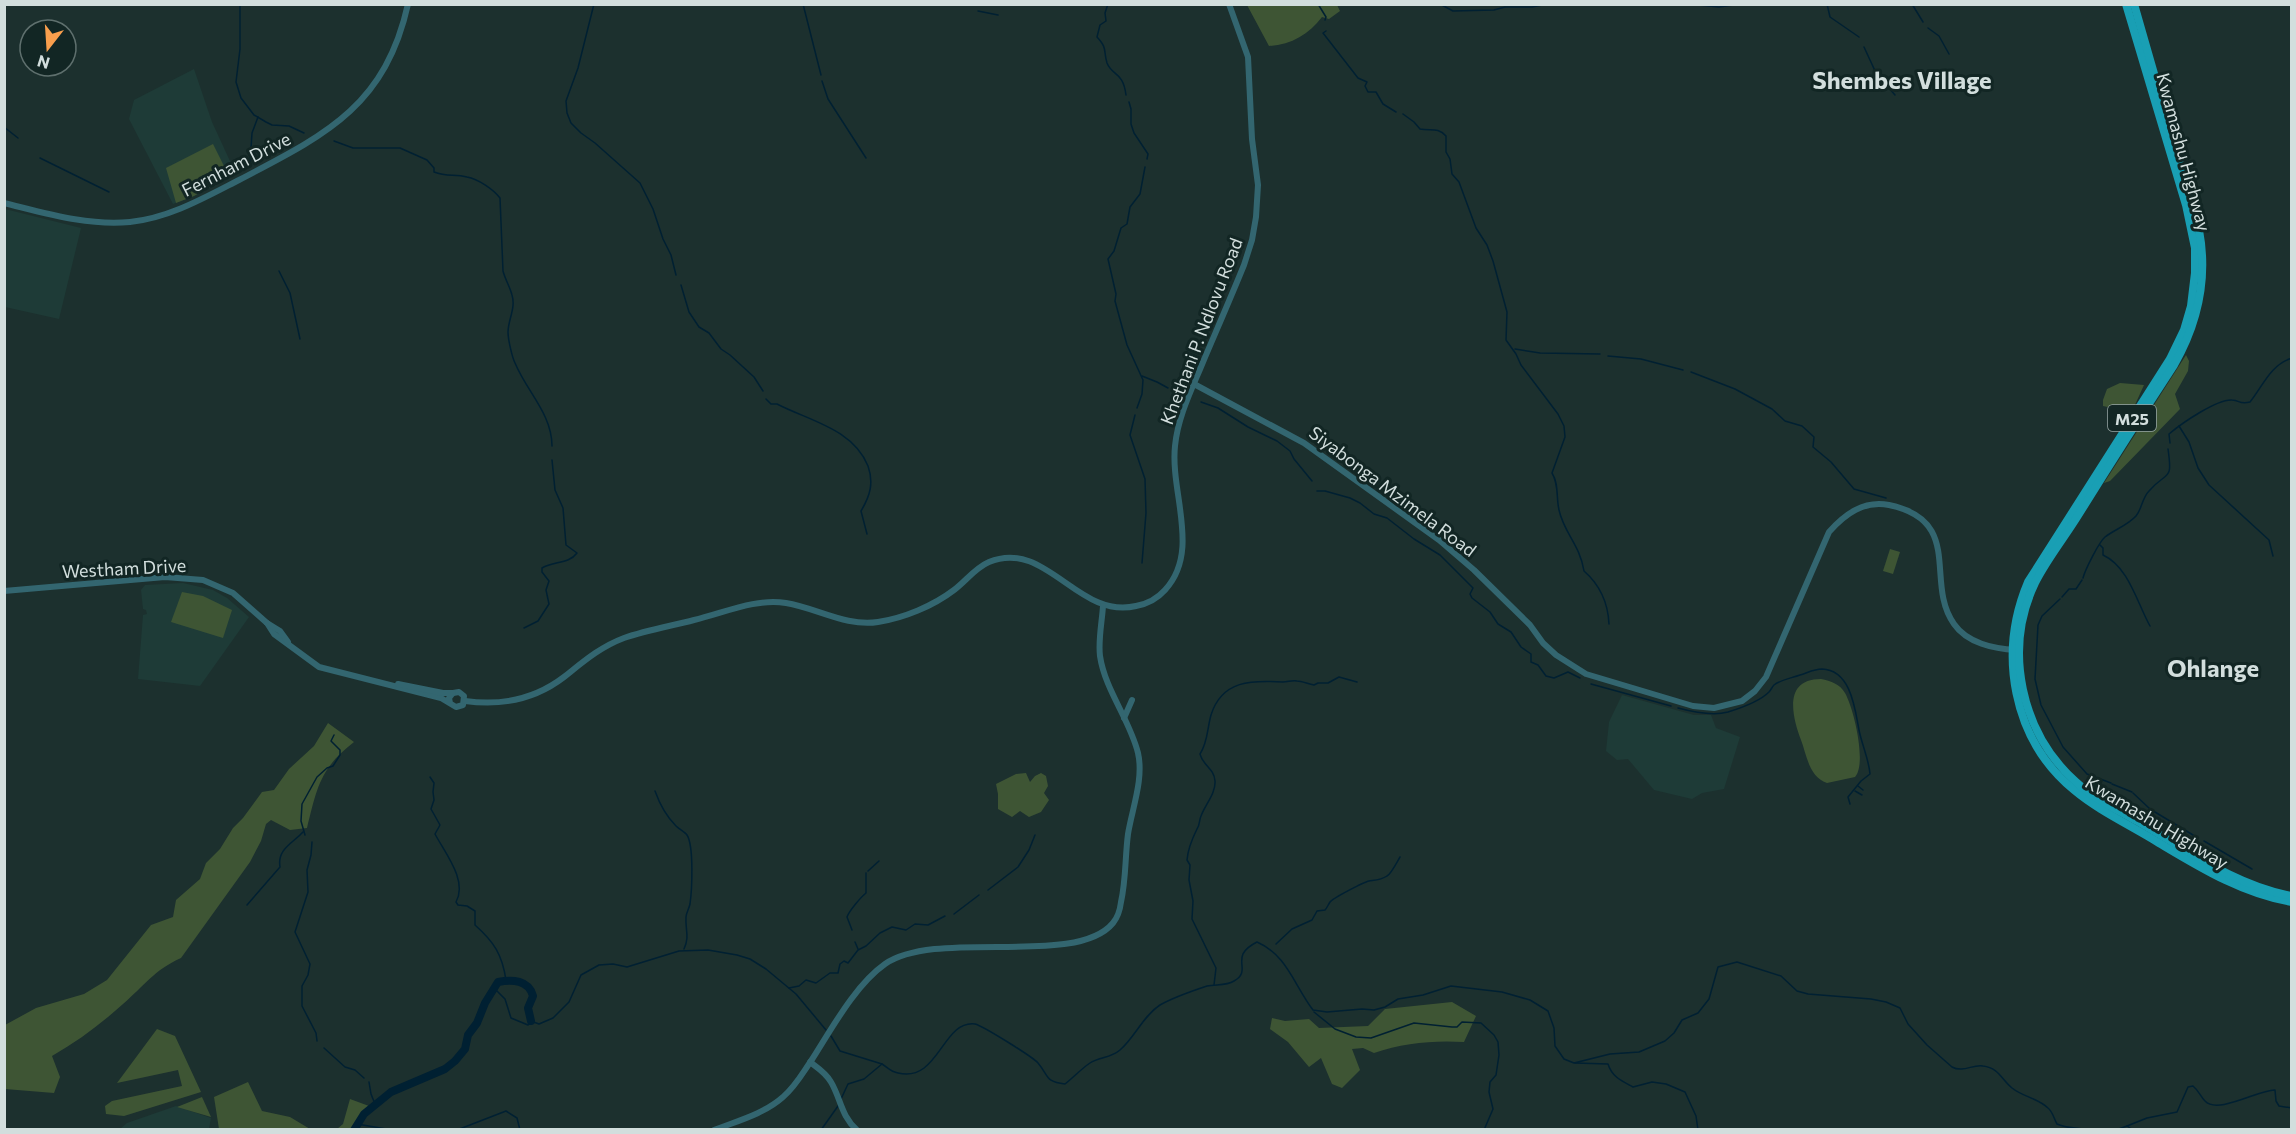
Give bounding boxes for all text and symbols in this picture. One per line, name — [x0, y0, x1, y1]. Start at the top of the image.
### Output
north arrow — [18, 18, 78, 78]
text: N — [35, 52, 52, 74]
district label: Shembes Village — [1812, 65, 1992, 94]
street label: Kwamashu Highway — [2152, 70, 2216, 234]
street label: Fernham Drive — [178, 127, 294, 201]
street label: Khethani P. Ndlovu Road — [1155, 235, 1247, 427]
road number: M25 — [2108, 405, 2156, 431]
street label: Siyabonga Mzimela Road — [1305, 421, 1481, 561]
street label: Westham Drive — [61, 554, 187, 582]
district label: Ohlange — [2167, 653, 2259, 682]
street label: Kwamashu Highway — [2081, 771, 2233, 873]

